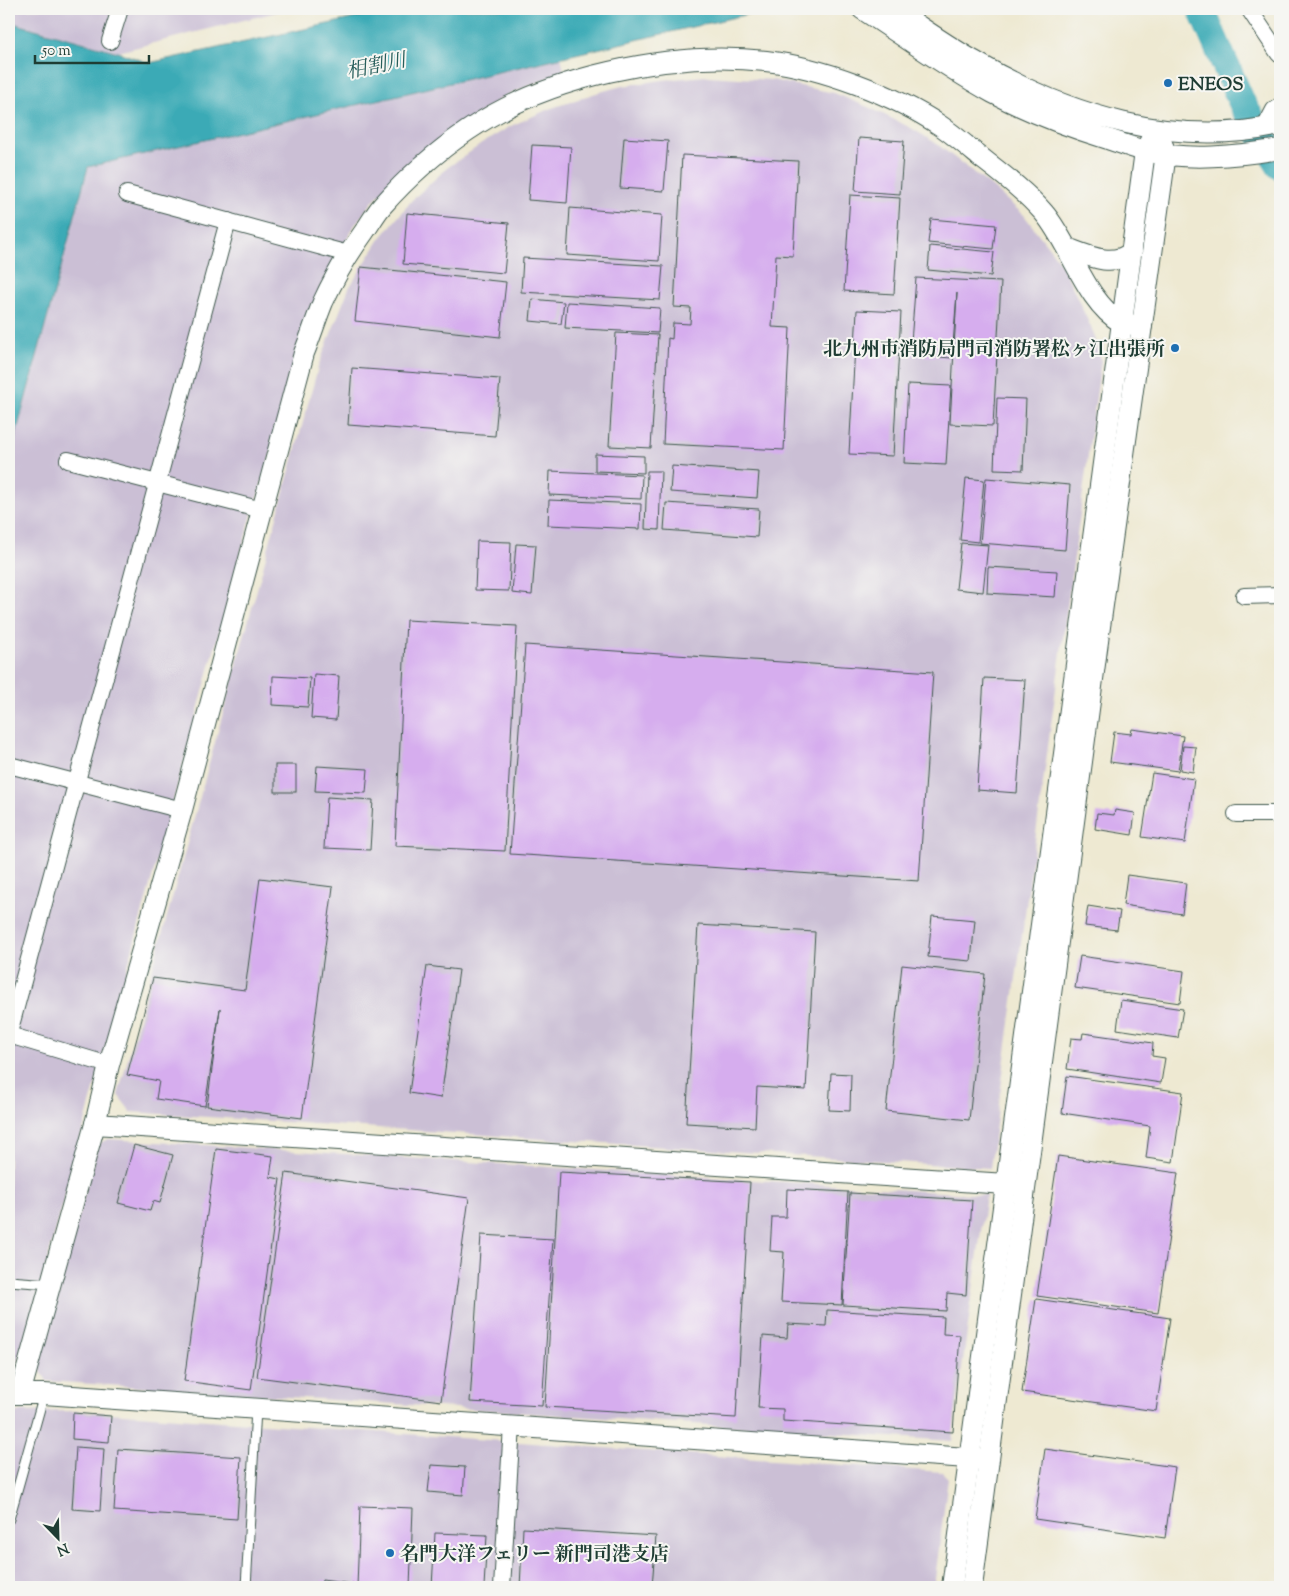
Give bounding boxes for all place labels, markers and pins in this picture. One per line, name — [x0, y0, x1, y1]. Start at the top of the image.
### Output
place label: ENEOS — [1178, 72, 1244, 99]
marker: ENEOS — [1162, 77, 1174, 89]
place label: 北九州市消防局門司消防署松ヶ江出張所 — [823, 337, 1165, 364]
marker: 北九州市消防局門司消防署松ヶ江出張所 — [1169, 342, 1181, 354]
place label: 名門大洋フェリー 新門司港支店 — [400, 1542, 669, 1569]
marker: 名門大洋フェリー 新門司港支店 — [384, 1547, 396, 1559]

